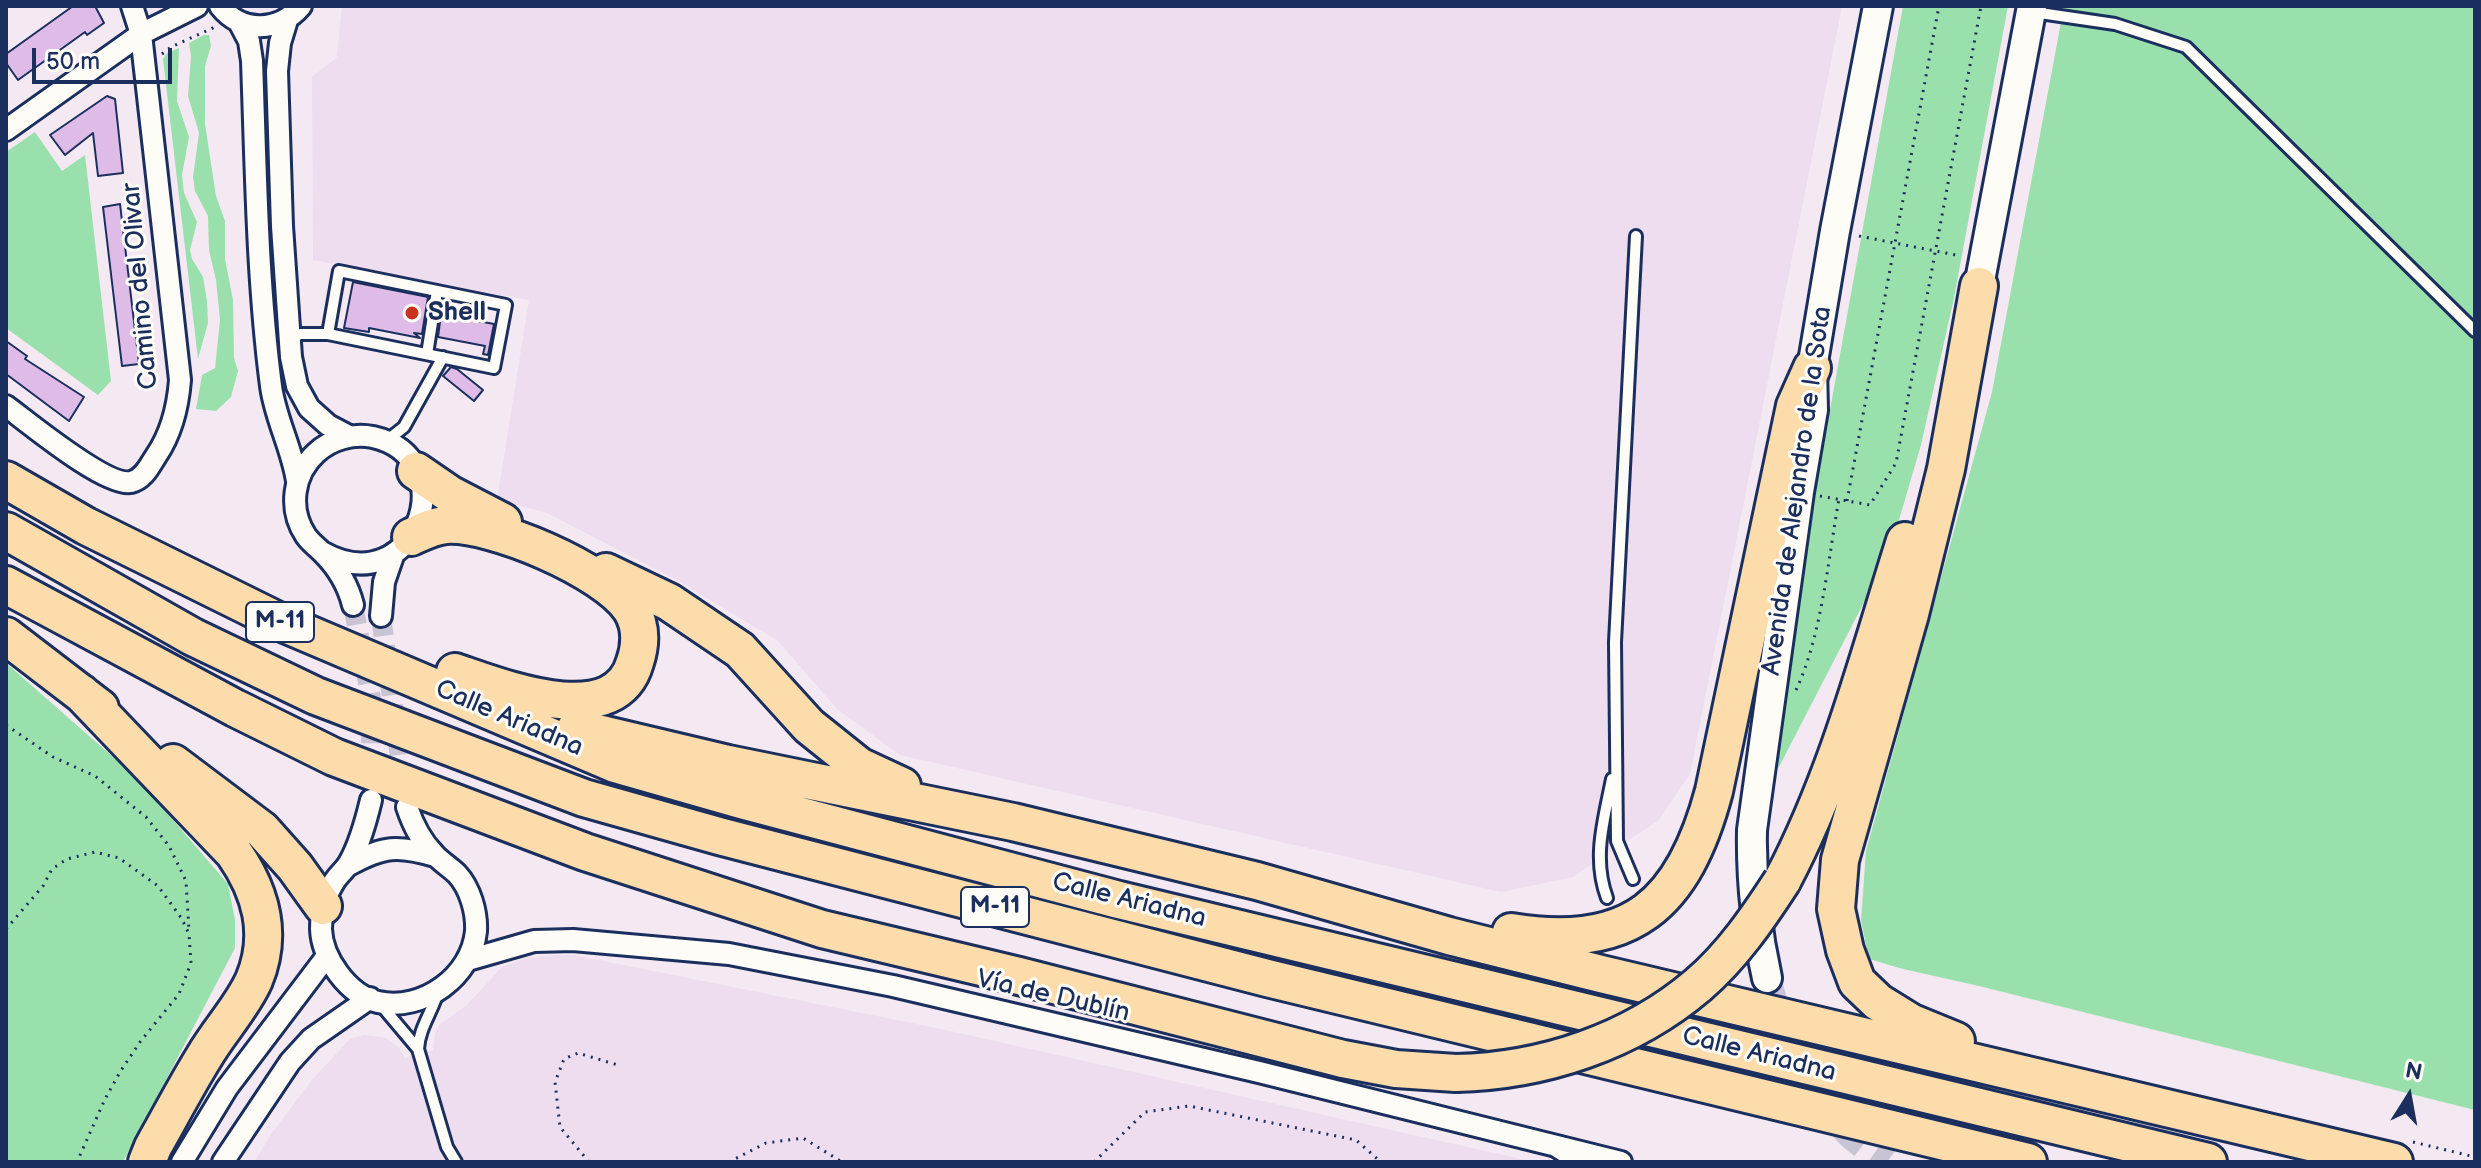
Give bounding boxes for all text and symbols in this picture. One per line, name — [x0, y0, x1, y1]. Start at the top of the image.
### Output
scale bar — [36, 32, 176, 82]
text: 50 m — [46, 47, 100, 76]
street label: Camino del Olivar — [116, 181, 166, 391]
place label: Shell — [428, 297, 486, 329]
marker: Shell — [403, 304, 421, 322]
street label: Avenida de Alejandro de la Sota — [1757, 304, 1839, 678]
road number: M-11 — [246, 602, 314, 642]
street label: Calle Ariadna — [430, 674, 588, 764]
street label: Calle Ariadna — [1049, 867, 1209, 935]
road number: M-11 — [961, 887, 1029, 927]
street label: Vía de Dublín — [973, 964, 1133, 1030]
street label: Calle Ariadna — [1679, 1021, 1839, 1089]
north arrow — [2369, 1056, 2449, 1136]
text: N — [2403, 1057, 2424, 1087]

